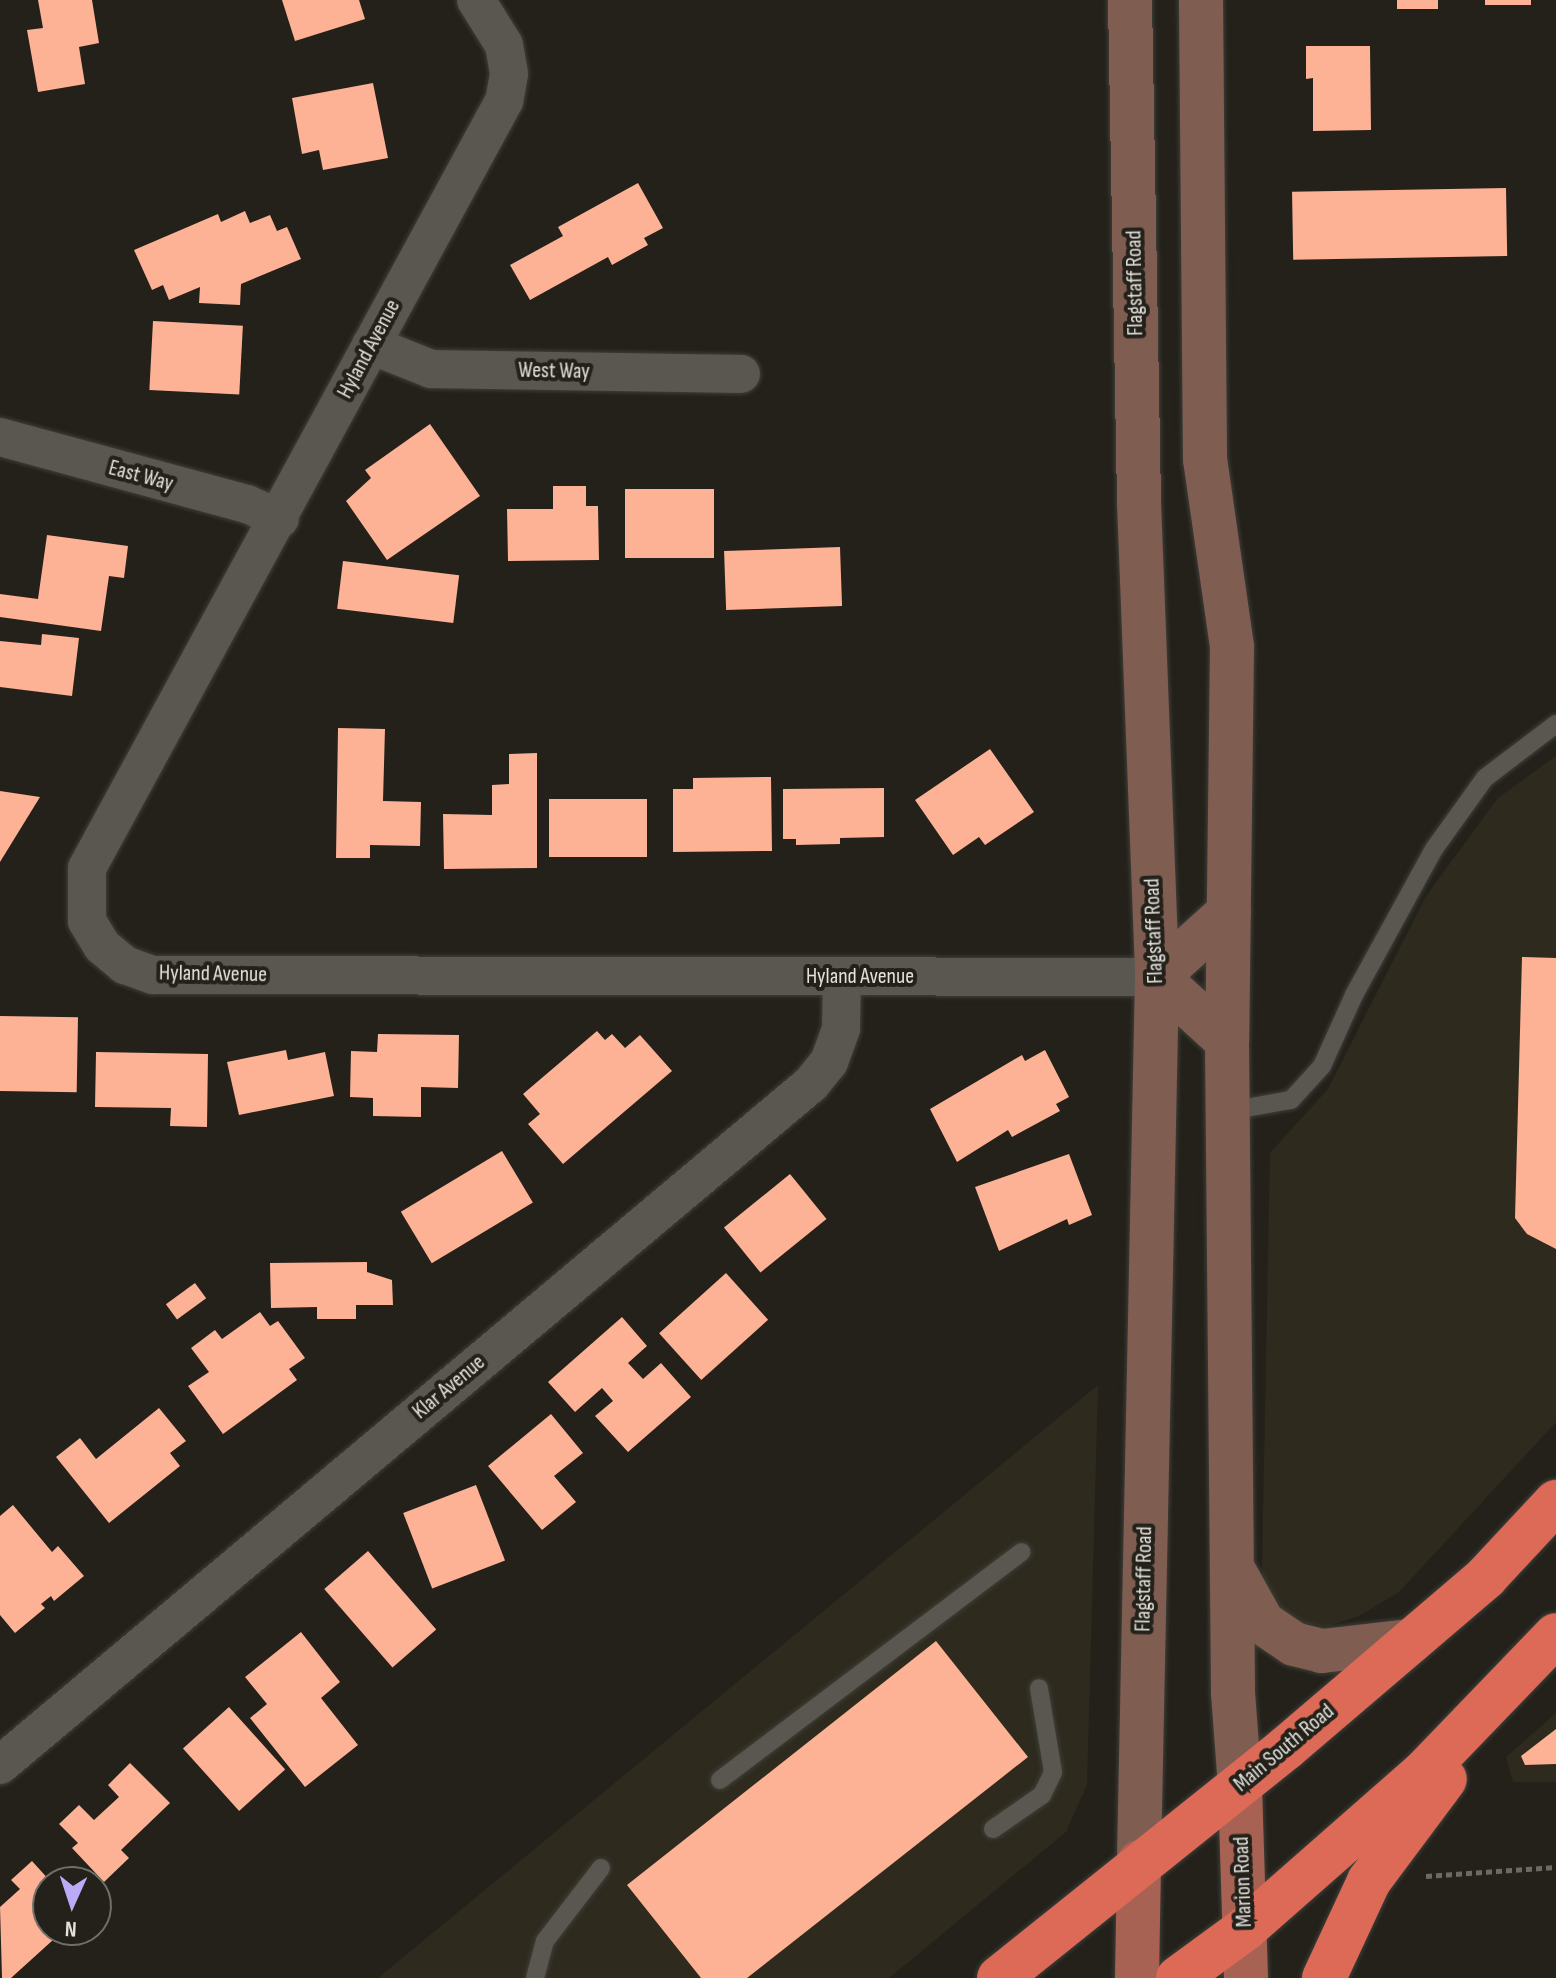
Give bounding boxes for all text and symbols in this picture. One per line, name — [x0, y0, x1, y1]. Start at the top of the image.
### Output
street label: Flagstaff Road — [1121, 230, 1149, 336]
street label: Hyland Avenue — [332, 295, 406, 403]
street label: West Way — [518, 357, 590, 385]
street label: East Way — [106, 455, 176, 497]
street label: Flagstaff Road — [1139, 878, 1169, 984]
street label: Hyland Avenue — [159, 960, 267, 988]
street label: Hyland Avenue — [806, 964, 914, 990]
street label: Klar Avenue — [408, 1349, 490, 1425]
street label: Flagstaff Road — [1130, 1526, 1158, 1632]
street label: Main South Road — [1229, 1698, 1339, 1798]
street label: Marion Road — [1228, 1836, 1258, 1928]
north arrow — [32, 1866, 112, 1946]
text: N — [64, 1915, 77, 1942]

